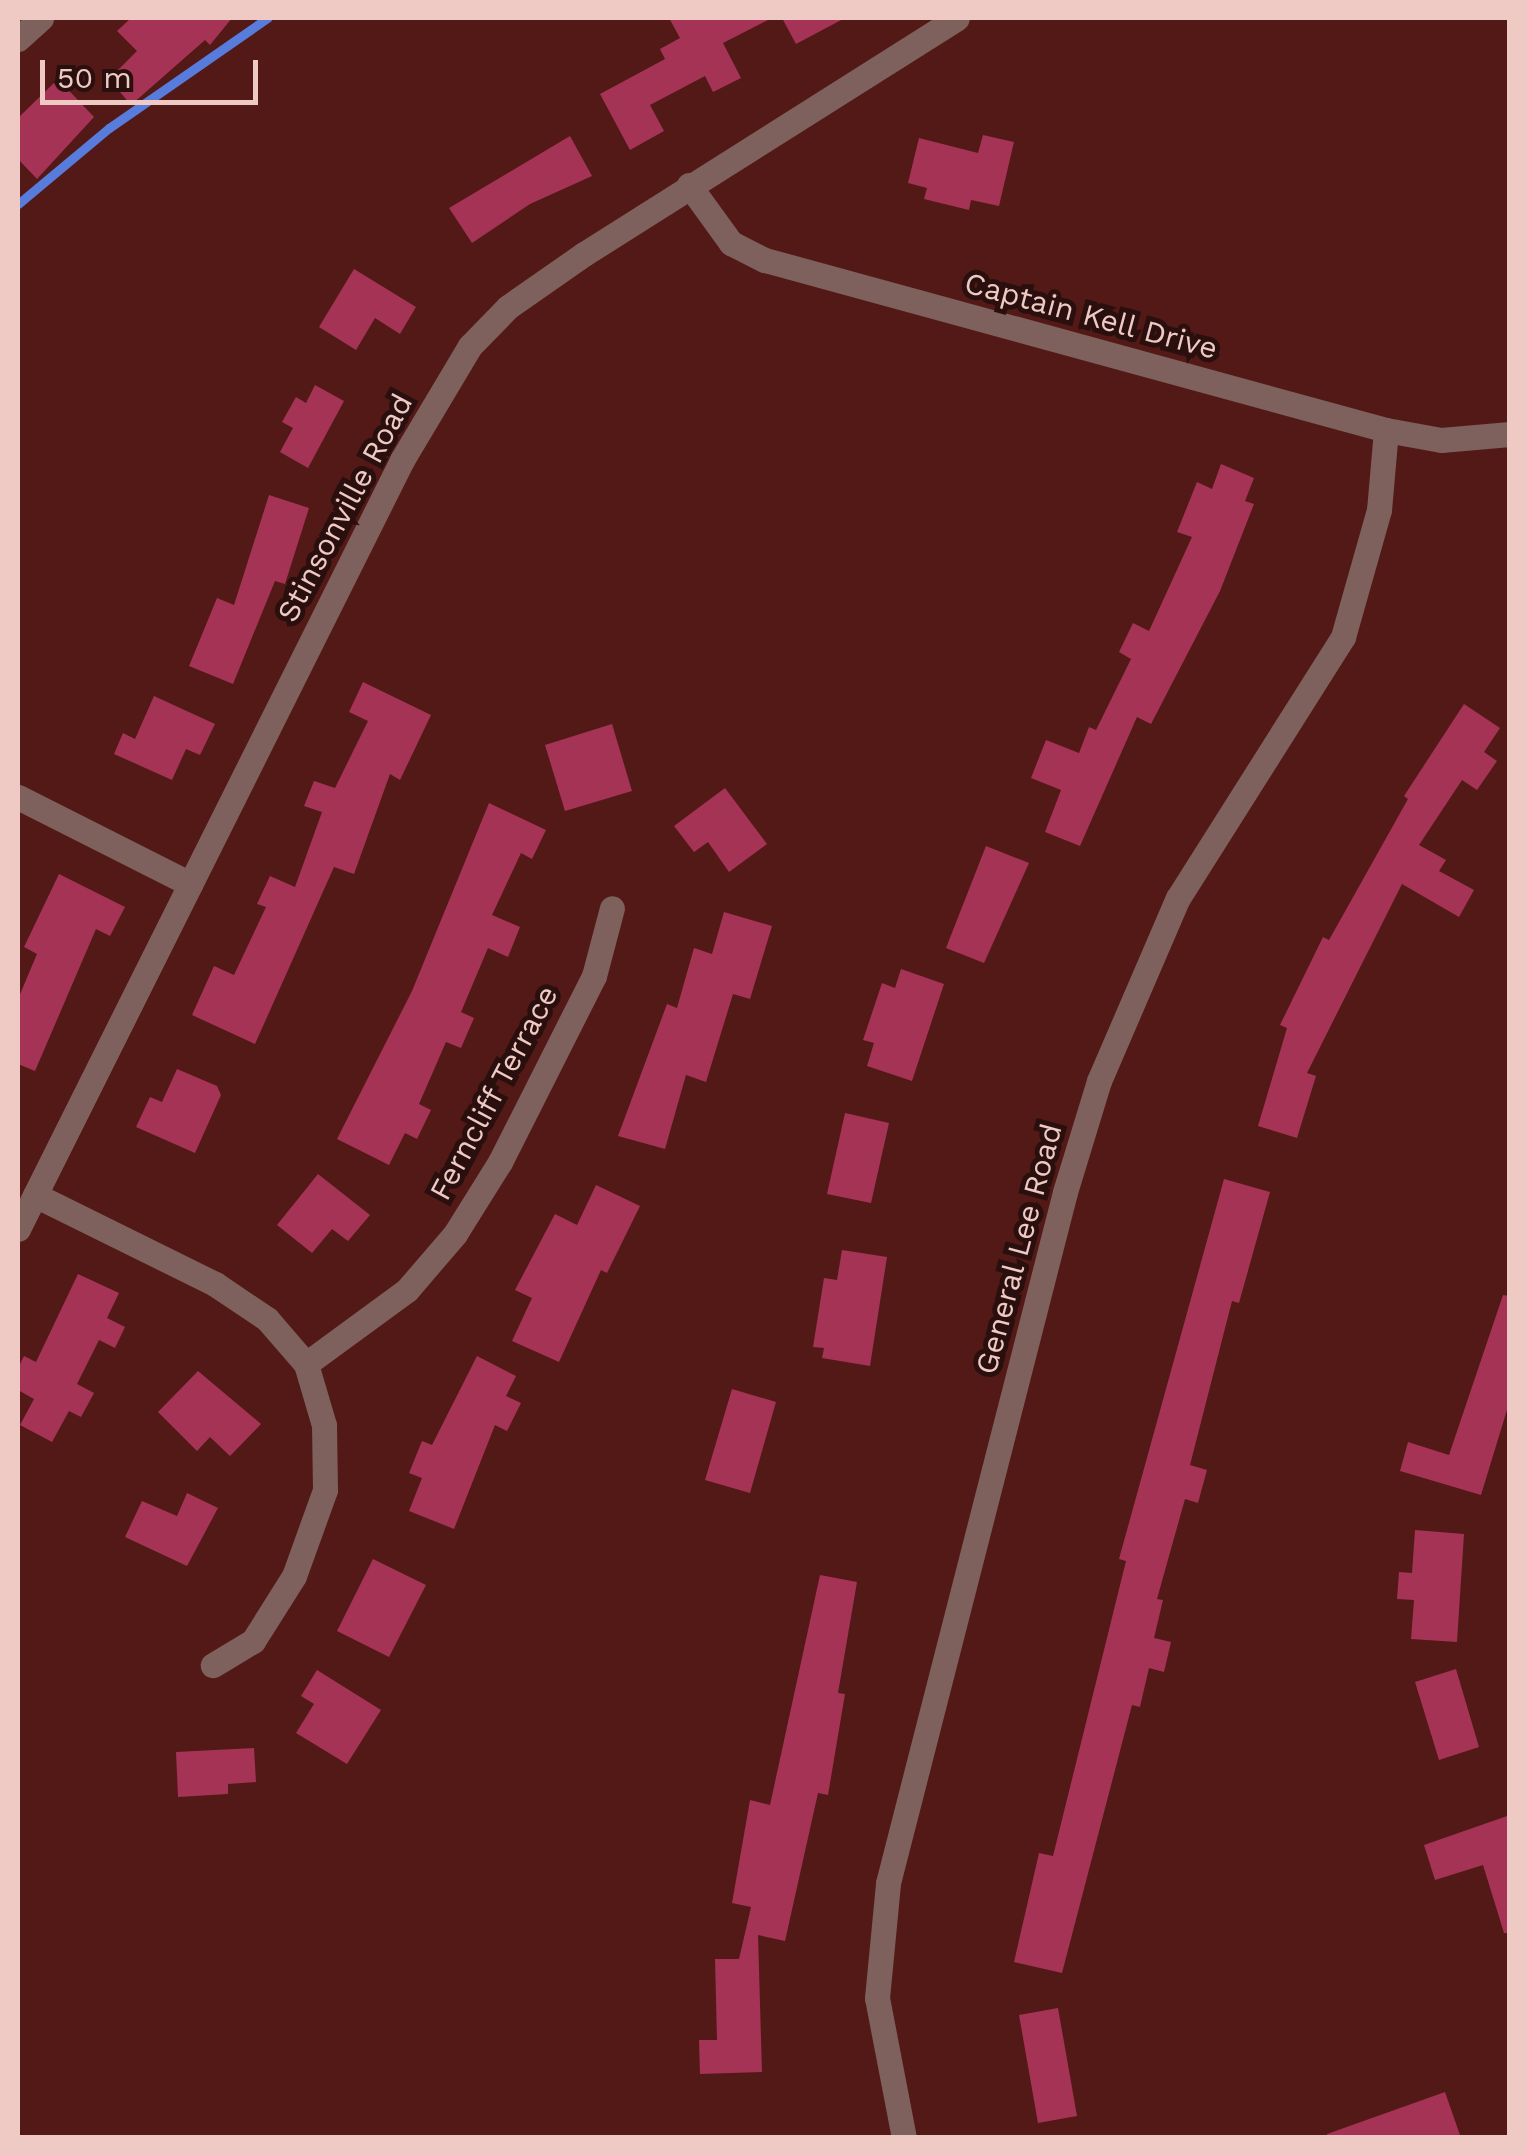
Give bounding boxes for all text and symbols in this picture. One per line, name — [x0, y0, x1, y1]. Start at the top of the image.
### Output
scale bar — [45, 40, 262, 102]
text: 50 m — [57, 60, 132, 95]
street label: Captain Kell Drive — [960, 265, 1222, 367]
street label: Stinsonville Road — [270, 388, 420, 628]
street label: Ferncliff Terrace — [422, 979, 566, 1207]
street label: General Lee Road — [968, 1119, 1070, 1379]

